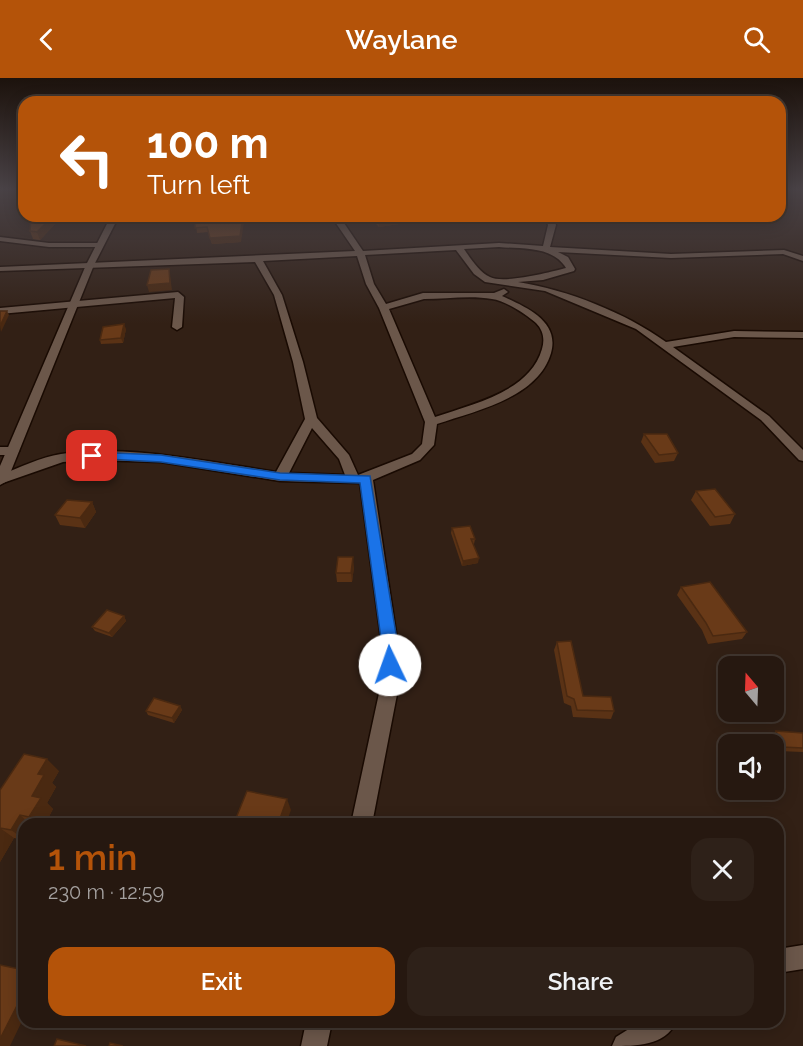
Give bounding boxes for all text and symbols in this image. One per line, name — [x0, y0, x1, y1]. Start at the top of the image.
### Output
icon: back — [30, 23, 63, 56]
icon: search — [740, 23, 773, 56]
text: Waylane — [346, 24, 457, 55]
text: 100 m — [147, 119, 269, 168]
icon: left — [48, 120, 126, 198]
text: Turn left — [147, 169, 250, 200]
pin — [66, 430, 117, 481]
icon: arrive — [75, 439, 108, 472]
position arrow — [358, 633, 422, 697]
north arrow — [718, 656, 784, 722]
map controls — [718, 656, 784, 800]
button: sound — [718, 734, 784, 800]
text: 1 min — [48, 836, 137, 878]
button: close — [691, 838, 754, 901]
text: 230 m · 12:59 — [48, 880, 164, 904]
button: Exit — [48, 947, 395, 1016]
button: Share — [407, 947, 754, 1016]

